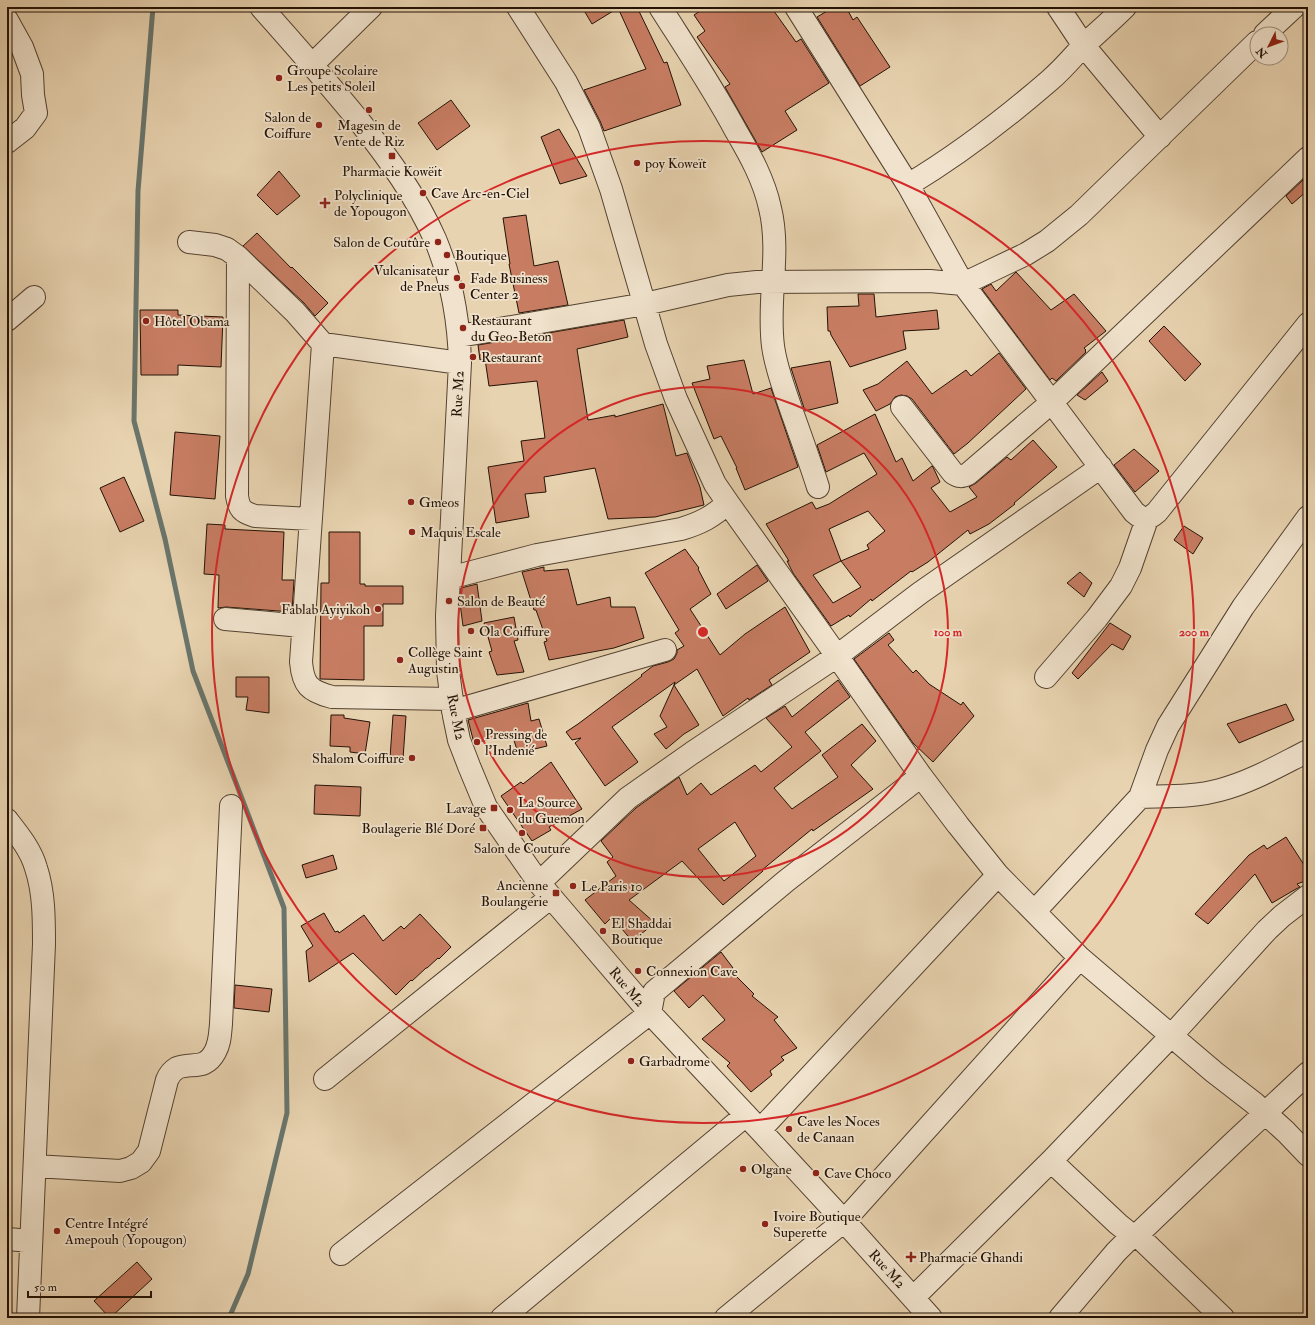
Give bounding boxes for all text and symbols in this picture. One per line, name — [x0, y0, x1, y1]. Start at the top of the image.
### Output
north arrow — [1249, 26, 1289, 66]
text: N — [1253, 43, 1271, 61]
place label: Groupe Scolaire Les petits Soleil — [287, 62, 378, 96]
marker: Groupe Scolaire Les petits Soleil — [274, 73, 284, 83]
marker: Magesin de Vente de Riz — [364, 105, 374, 115]
place label: Salon de Coiffure — [264, 109, 311, 142]
place label: Magesin de Vente de Riz — [333, 117, 405, 150]
marker: Salon de Coiffure — [314, 120, 324, 130]
marker: Pharmacie Kowëit — [387, 151, 397, 161]
place label: poy Koweït — [644, 155, 707, 173]
marker: poy Koweït — [632, 158, 642, 168]
place label: Pharmacie Kowëit — [342, 163, 442, 180]
place label: Cave Arc-en-Ciel — [431, 185, 530, 202]
place label: Polyclinique de Yopougon — [334, 187, 407, 221]
marker: Cave Arc-en-Ciel — [418, 188, 428, 198]
marker: Polyclinique de Yopougon — [319, 197, 331, 209]
place label: Salon de Coutûre — [333, 234, 430, 251]
marker: Salon de Coutûre — [433, 237, 443, 247]
place label: Boutique — [455, 247, 507, 264]
marker: Boutique — [442, 250, 452, 260]
place label: Vulcanisateur de Pneus — [374, 262, 450, 295]
place label: Fade Business Center 2 — [470, 270, 548, 303]
marker: Vulcanisateur de Pneus — [452, 273, 462, 283]
marker: Fade Business Center 2 — [457, 281, 467, 291]
place label: Restaurant du Geo-Beton — [471, 312, 552, 345]
place label: Hôtel Obama — [154, 313, 230, 330]
marker: Hôtel Obama — [141, 316, 151, 326]
marker: Restaurant du Geo-Beton — [458, 323, 468, 333]
place label: Restaurant — [481, 349, 542, 366]
marker: Restaurant — [468, 352, 478, 362]
street label: Rue M2 — [448, 370, 468, 418]
place label: Gmeos — [419, 494, 459, 511]
marker: Gmeos — [406, 497, 416, 507]
place label: Maquis Escale — [420, 524, 501, 541]
marker: Maquis Escale — [407, 527, 417, 537]
place label: Salon de Beauté — [457, 593, 545, 610]
marker: Salon de Beauté — [444, 596, 454, 606]
place label: Fablab Ayiyikoh — [281, 601, 371, 619]
marker: Fablab Ayiyikoh — [373, 604, 383, 614]
place label: Ola Coiffure — [479, 623, 550, 640]
centre of rings — [696, 625, 710, 639]
text: 100 m — [934, 625, 963, 640]
text: 200 m — [1179, 625, 1210, 640]
marker: Ola Coiffure — [466, 626, 476, 636]
place label: Collège Saint Augustin — [407, 644, 483, 677]
marker: Collège Saint Augustin — [395, 655, 405, 665]
street label: Rue M2 — [443, 693, 469, 741]
place label: Pressing de l'Indenié — [485, 726, 547, 759]
marker: Pressing de l'Indenié — [472, 737, 482, 747]
place label: Shalom Coiffure — [312, 750, 404, 767]
marker: Shalom Coiffure — [407, 753, 417, 763]
place label: La Source du Guemon — [518, 794, 585, 827]
place label: Lavage — [446, 800, 486, 817]
marker: Lavage — [489, 803, 499, 813]
marker: La Source du Guemon — [505, 805, 515, 815]
place label: Boulagerie Blé Doré — [361, 820, 475, 837]
marker: Boulagerie Blé Doré — [478, 823, 488, 833]
marker: Salon de Couture — [517, 828, 527, 838]
place label: Salon de Couture — [474, 840, 570, 857]
place label: Ancienne Boulangerie — [481, 877, 548, 910]
place label: Le Paris 10 — [581, 878, 642, 895]
marker: Le Paris 10 — [568, 881, 578, 891]
marker: Ancienne Boulangerie — [551, 888, 561, 898]
place label: El Shaddai Boutique — [611, 915, 672, 948]
marker: El Shaddai Boutique — [598, 926, 608, 936]
place label: Connexion Cave — [646, 963, 738, 980]
street label: Rue M2 — [606, 964, 648, 1010]
marker: Connexion Cave — [633, 966, 643, 976]
place label: Garbadrome — [639, 1053, 710, 1070]
marker: Garbadrome — [626, 1056, 636, 1066]
place label: Cave les Noces de Canaan — [797, 1113, 880, 1146]
marker: Cave les Noces de Canaan — [784, 1124, 794, 1134]
place label: Olgane — [751, 1161, 792, 1178]
marker: Olgane — [738, 1164, 748, 1174]
place label: Cave Choco — [824, 1165, 891, 1182]
marker: Cave Choco — [811, 1168, 821, 1178]
place label: Ivoire Boutique Superette — [773, 1208, 861, 1242]
place label: Centre Intégré Amepouh (Yopougon) — [64, 1215, 187, 1249]
marker: Ivoire Boutique Superette — [760, 1219, 770, 1229]
marker: Centre Intégré Amepouh (Yopougon) — [52, 1226, 62, 1236]
street label: Rue M2 — [865, 1246, 909, 1292]
place label: Pharmacie Ghandi — [919, 1249, 1023, 1266]
marker: Pharmacie Ghandi — [906, 1252, 916, 1262]
scale bar — [28, 1273, 151, 1299]
text: 50 m — [34, 1280, 58, 1295]

